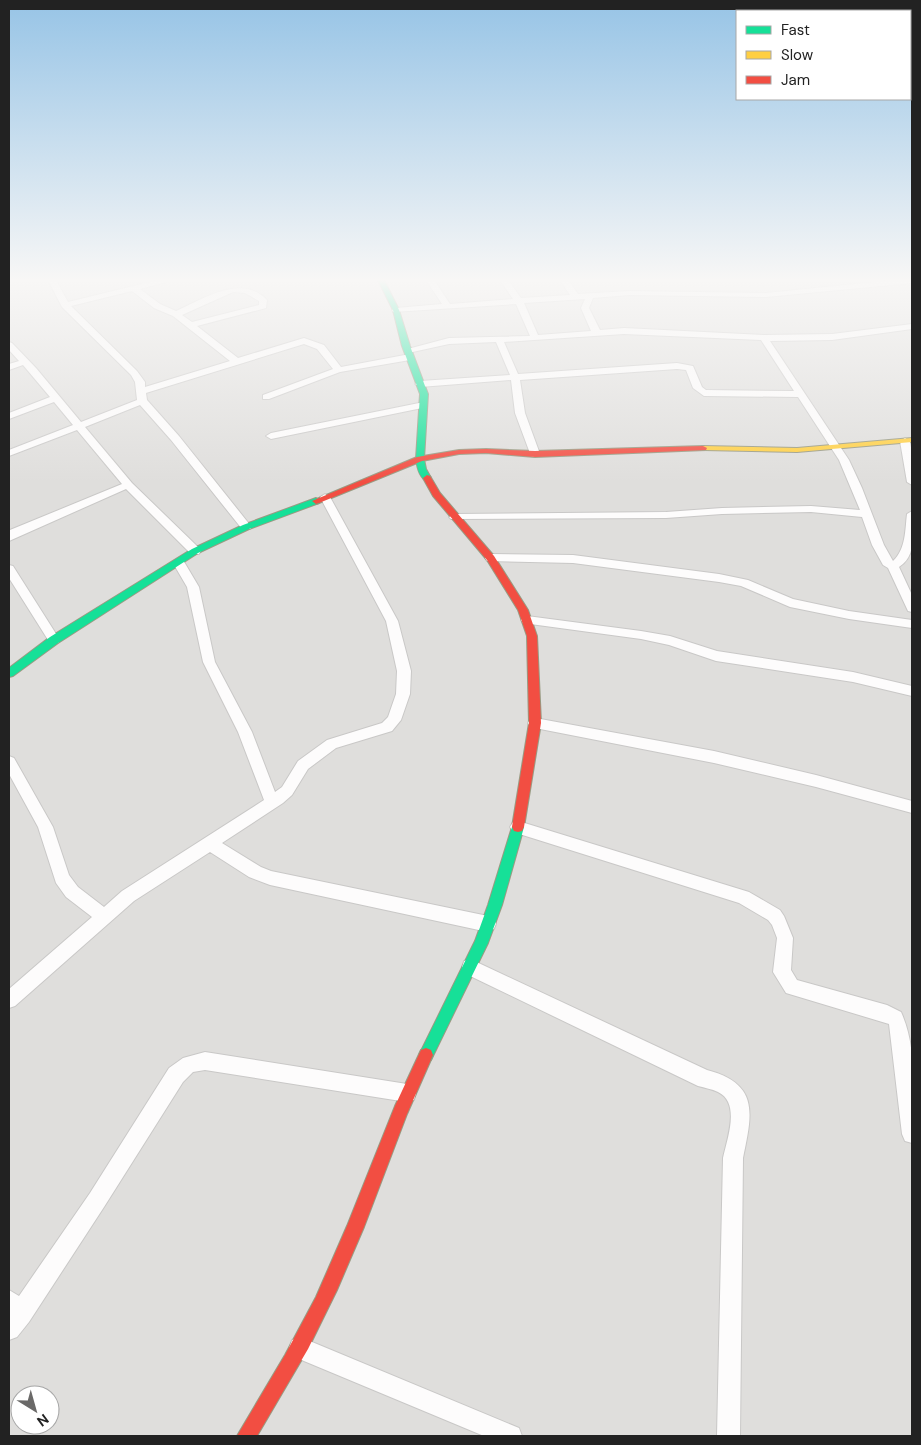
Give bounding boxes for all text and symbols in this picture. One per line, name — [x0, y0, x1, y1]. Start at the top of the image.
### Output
legend — [736, 10, 911, 100]
text: Fast — [781, 20, 810, 40]
text: Slow — [781, 45, 814, 65]
text: Jam — [781, 70, 810, 90]
north arrow — [10, 1385, 60, 1435]
text: N — [33, 1410, 52, 1431]

